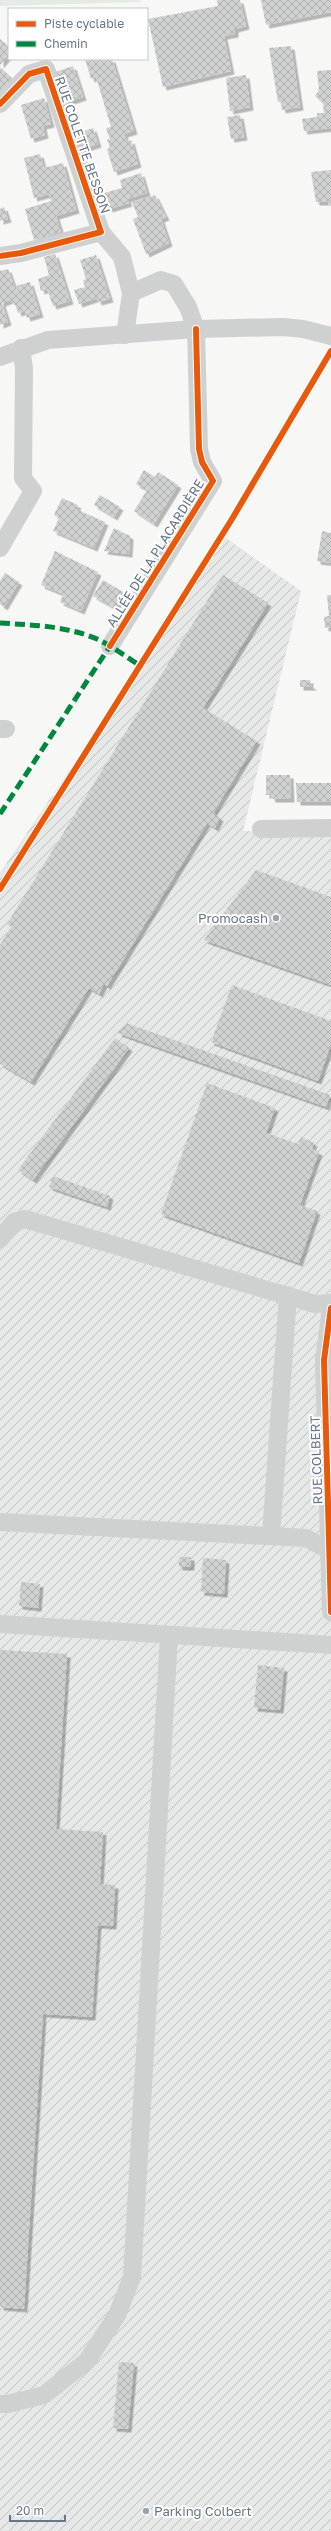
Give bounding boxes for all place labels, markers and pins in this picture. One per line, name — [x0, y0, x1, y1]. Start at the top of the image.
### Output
place label: Promocash — [198, 910, 268, 926]
marker: Promocash — [271, 913, 281, 923]
place label: Parking Colbert — [154, 2503, 252, 2519]
marker: Parking Colbert — [141, 2506, 151, 2516]

